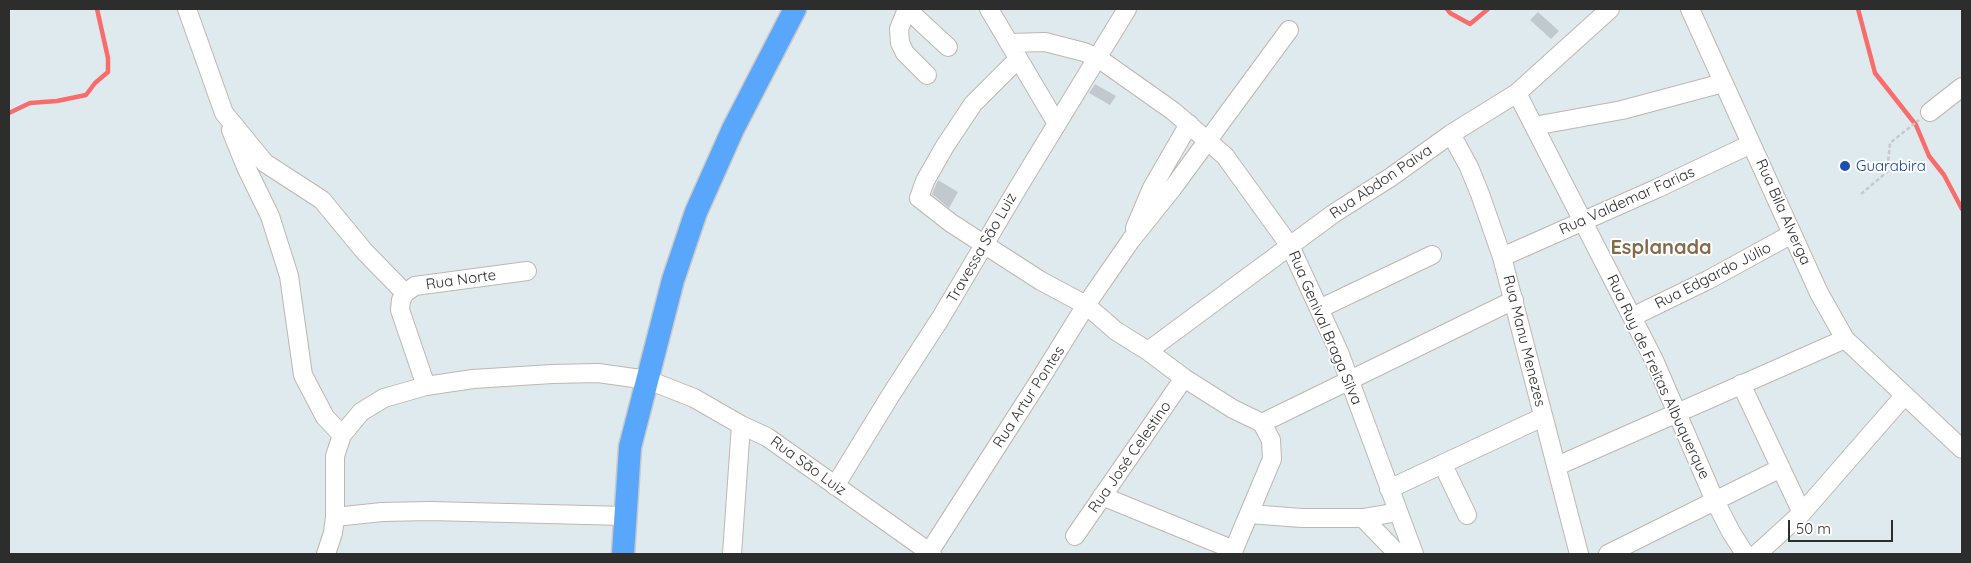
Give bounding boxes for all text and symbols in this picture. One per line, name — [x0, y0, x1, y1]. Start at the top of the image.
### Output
street label: Rua Abdon Paiva — [1326, 141, 1436, 223]
street label: Rua Bila Alverga — [1752, 156, 1814, 268]
place label: Guarabira — [1856, 157, 1926, 175]
marker: Guarabira — [1838, 159, 1852, 173]
street label: Rua Valdemar Farias — [1556, 163, 1698, 239]
street label: Travessa São Luiz — [943, 190, 1021, 306]
district label: Esplanada — [1610, 236, 1712, 260]
street label: Rua Edgardo Júlio — [1652, 239, 1774, 313]
street label: Rua Genival Braga Silva — [1284, 248, 1366, 408]
street label: Rua Norte — [425, 266, 497, 294]
street label: Rua Ruy de Freitas Albuquerque — [1603, 272, 1713, 482]
street label: Rua Manu Menezes — [1499, 273, 1549, 409]
street label: Rua Artur Pontes — [989, 343, 1069, 451]
street label: Rua José Celestino — [1085, 398, 1175, 516]
street label: Rua São Luiz — [767, 433, 849, 499]
scale bar — [1791, 510, 1896, 542]
text: 50 m — [1796, 519, 1831, 538]

